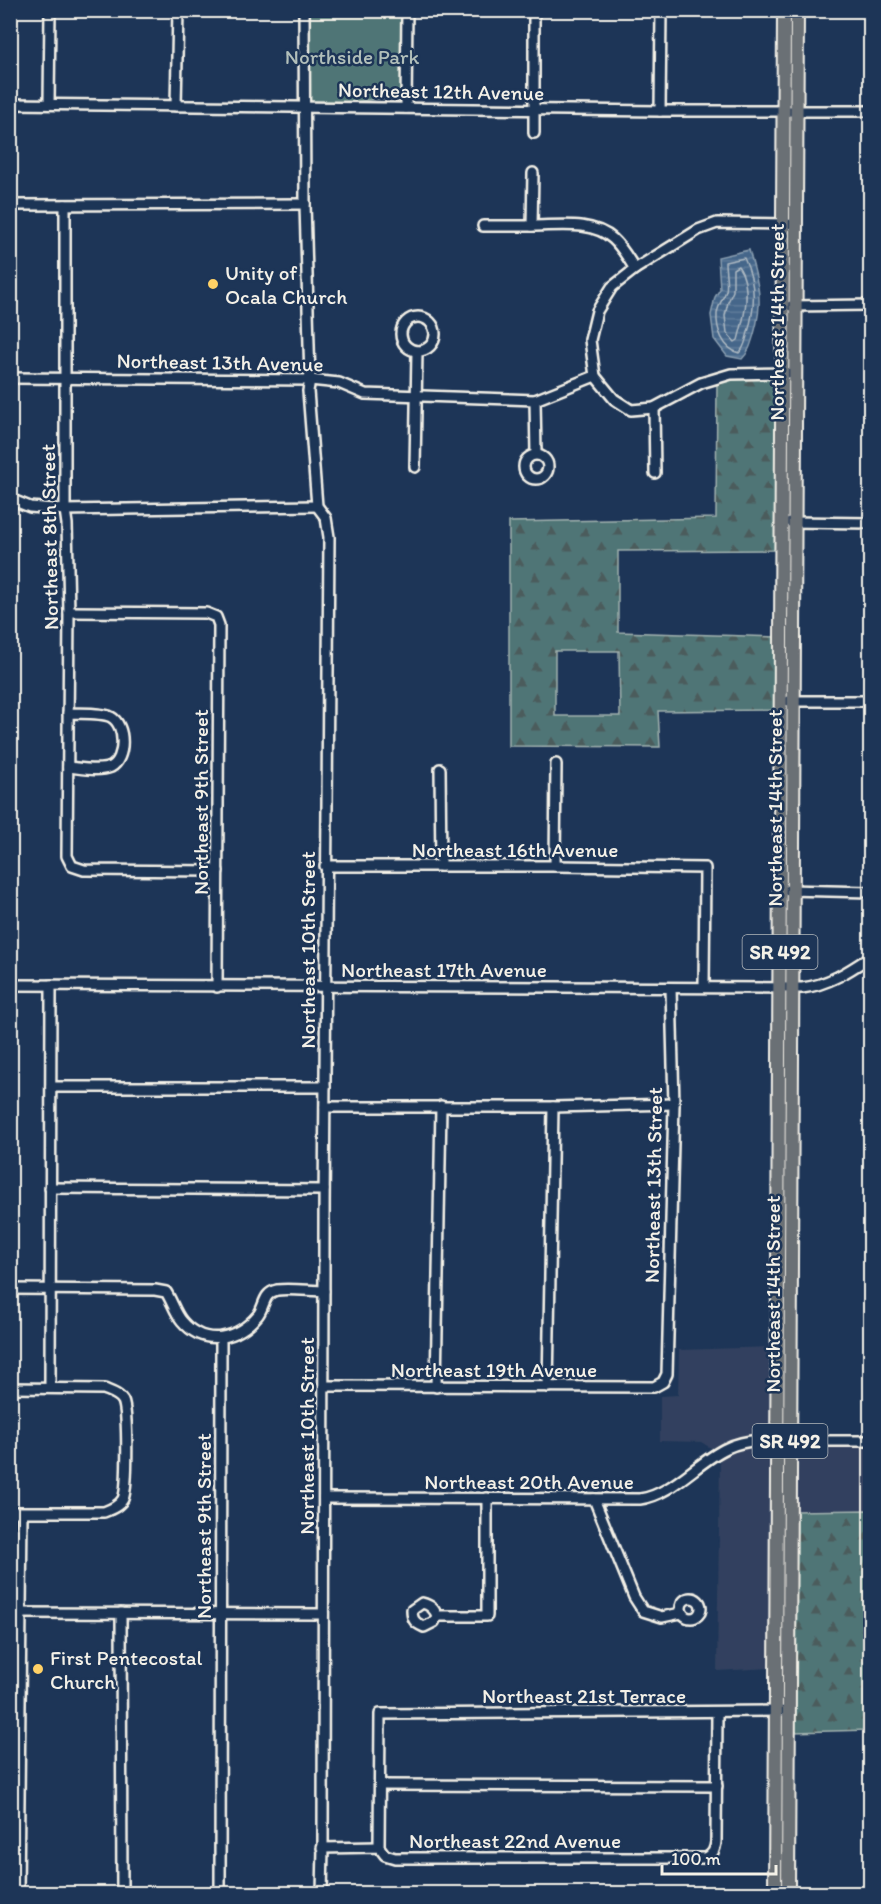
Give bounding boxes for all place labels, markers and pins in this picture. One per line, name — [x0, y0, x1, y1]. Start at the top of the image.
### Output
place label: Unity of Ocala Church — [225, 260, 347, 309]
marker: Unity of Ocala Church — [206, 277, 220, 291]
place label: First Pentecostal Church — [50, 1645, 202, 1694]
marker: First Pentecostal Church — [31, 1662, 45, 1676]

